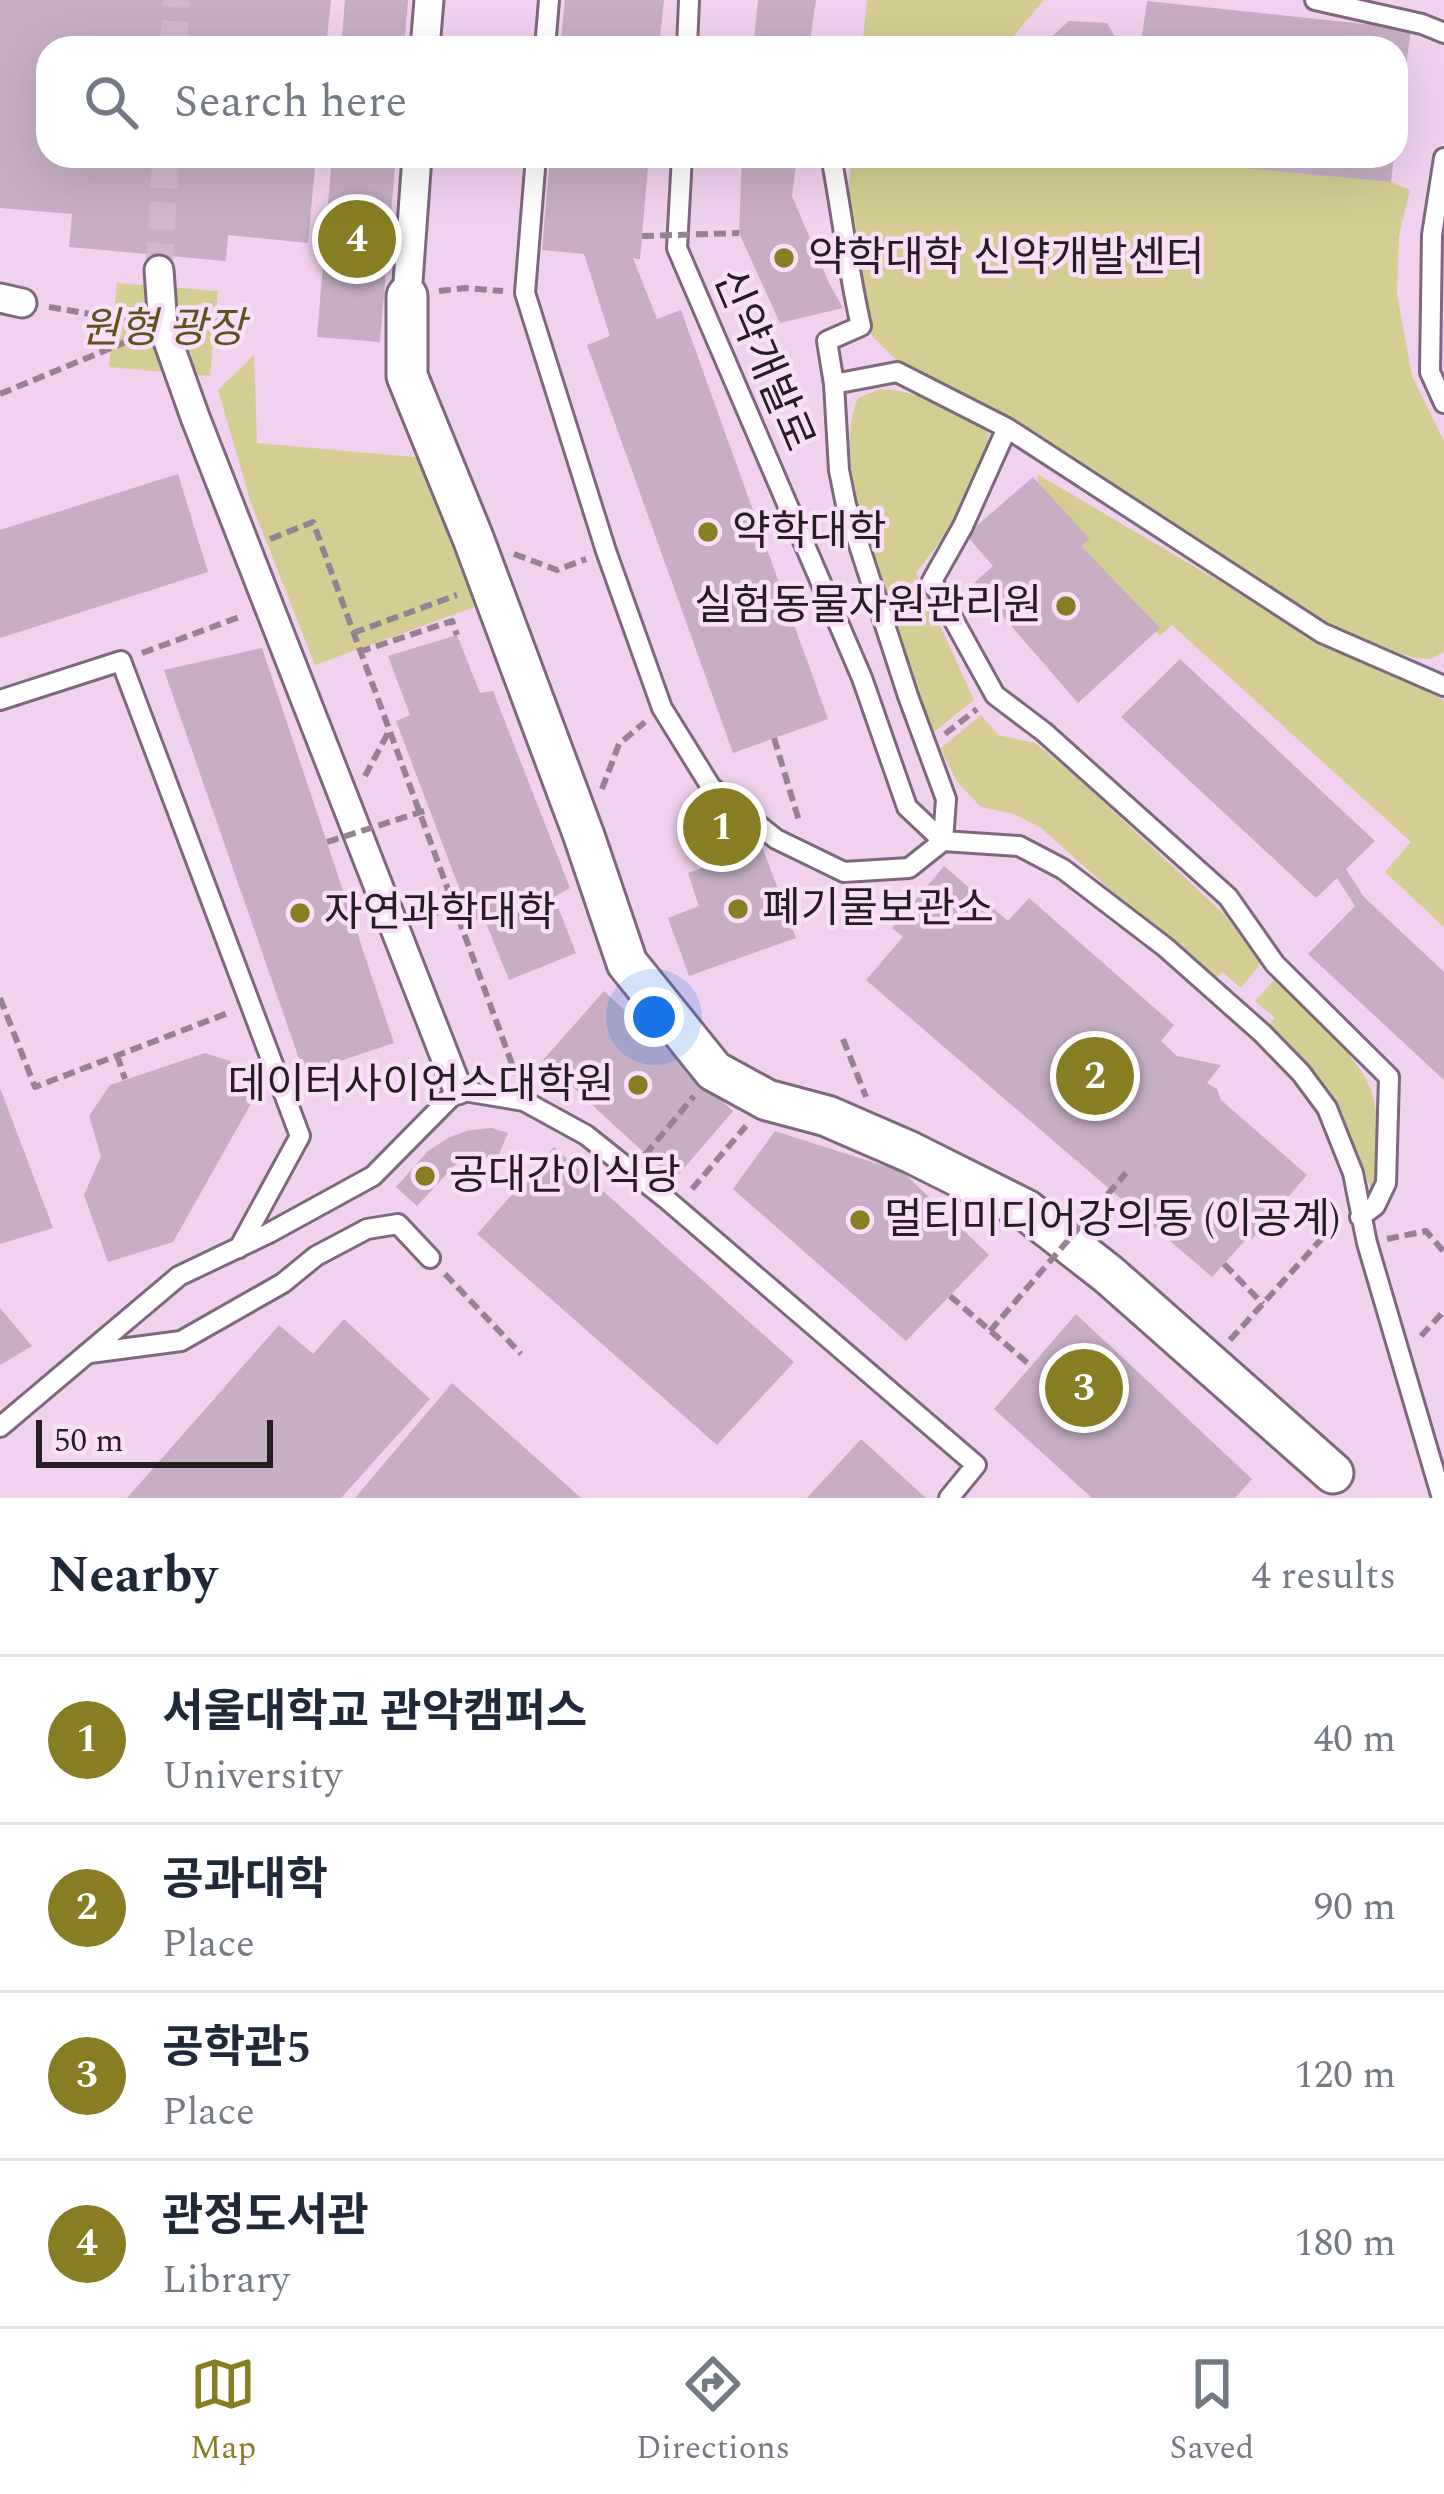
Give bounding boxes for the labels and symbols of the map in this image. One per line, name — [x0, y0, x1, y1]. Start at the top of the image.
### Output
pin: 4 — [318, 194, 396, 284]
place label: 약학대학 신약개발센터 — [808, 227, 1205, 290]
marker: 약학대학 신약개발센터 — [771, 245, 797, 271]
street label: 신약개발로 — [696, 259, 830, 461]
park label: 원형 광장 — [81, 298, 251, 361]
place label: 약학대학 — [732, 501, 887, 564]
marker: 약학대학 — [695, 519, 721, 545]
place label: 실험동물자원관리원 — [694, 575, 1042, 638]
marker: 실험동물자원관리원 — [1053, 593, 1079, 619]
pin: 1 — [683, 782, 761, 872]
place label: 폐기물보관소 — [762, 878, 994, 941]
place label: 자연과학대학 — [324, 882, 556, 945]
marker: 폐기물보관소 — [725, 896, 751, 922]
marker: 자연과학대학 — [287, 900, 313, 926]
your location — [624, 987, 684, 1047]
pin: 2 — [1056, 1031, 1134, 1121]
place label: 데이터사이언스대학원 — [228, 1054, 614, 1117]
marker: 데이터사이언스대학원 — [625, 1072, 651, 1098]
place label: 공대간이식당 — [449, 1145, 681, 1208]
marker: 공대간이식당 — [412, 1163, 438, 1189]
place label: 멀티미디어강의동 (이공계) — [884, 1189, 1341, 1252]
marker: 멀티미디어강의동 (이공계) — [847, 1207, 873, 1233]
pin: 3 — [1045, 1343, 1123, 1433]
scale bar — [36, 1414, 273, 1467]

